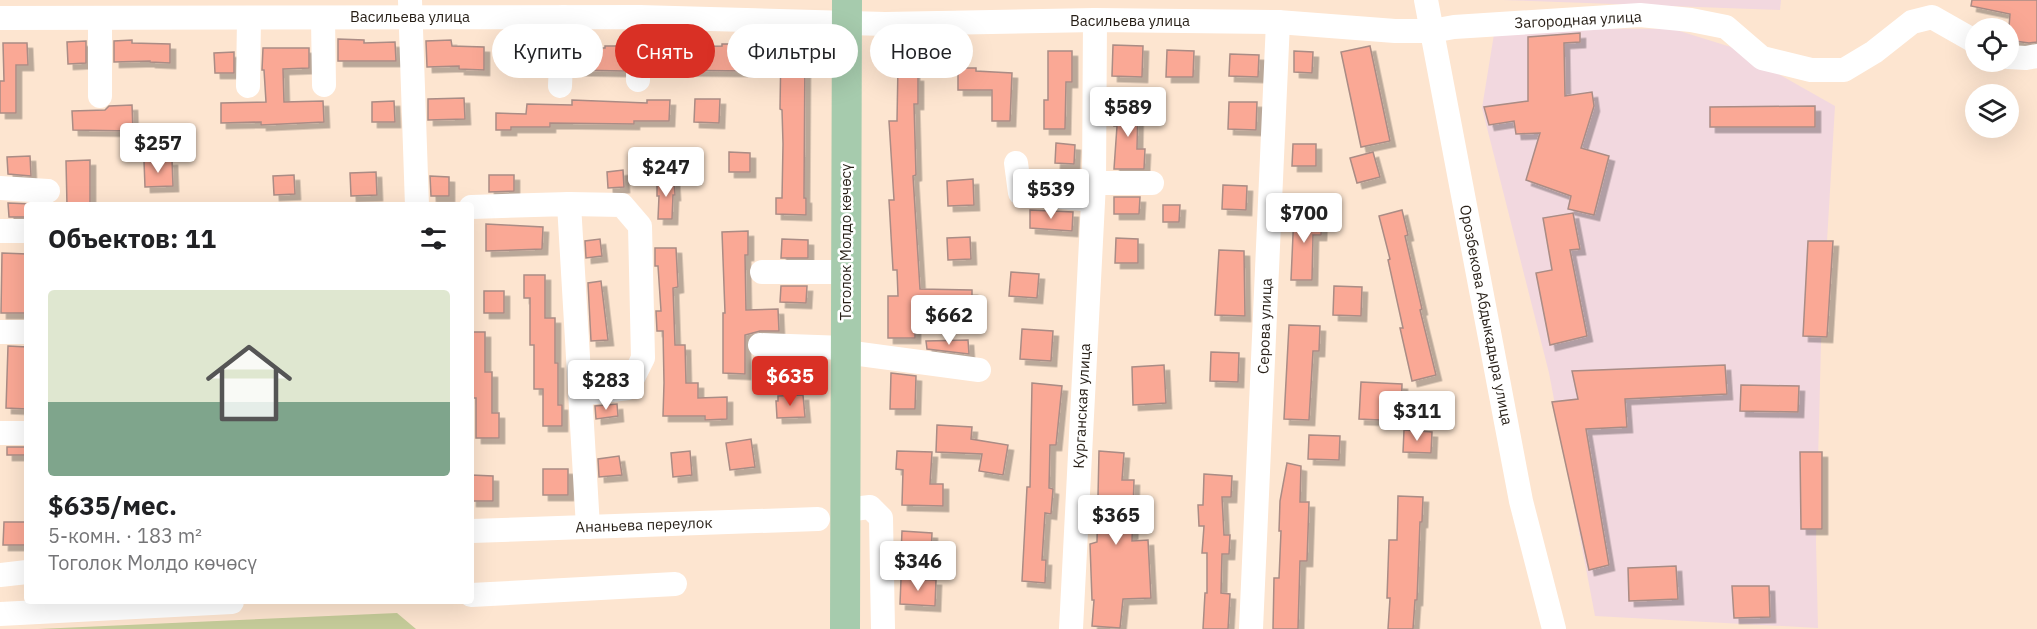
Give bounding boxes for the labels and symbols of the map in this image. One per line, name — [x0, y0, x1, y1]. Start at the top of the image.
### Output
street label: Васильева улица — [350, 7, 470, 26]
street label: Загородная улица — [1514, 7, 1642, 32]
street label: Васильева улица — [1070, 11, 1190, 30]
pin: $589 — [1092, 87, 1164, 138]
pin: $257 — [122, 123, 194, 174]
pin: $247 — [630, 147, 702, 198]
street label: Тоголок Молдо көчөсү — [836, 163, 855, 320]
pin: $539 — [1015, 169, 1087, 220]
pin: $700 — [1268, 193, 1340, 244]
street label: Орозбекова Абдыкадыра улица — [1456, 203, 1517, 427]
street label: Серова улица — [1253, 278, 1276, 374]
pin: $662 — [913, 295, 985, 346]
street label: Курганская улица — [1069, 343, 1094, 469]
pin: $635 — [754, 356, 826, 407]
pin: $283 — [570, 360, 642, 411]
pin: $311 — [1381, 391, 1453, 442]
pin: $365 — [1080, 495, 1152, 546]
street label: Ананьева переулок — [575, 513, 713, 536]
pin: $346 — [882, 541, 954, 592]

